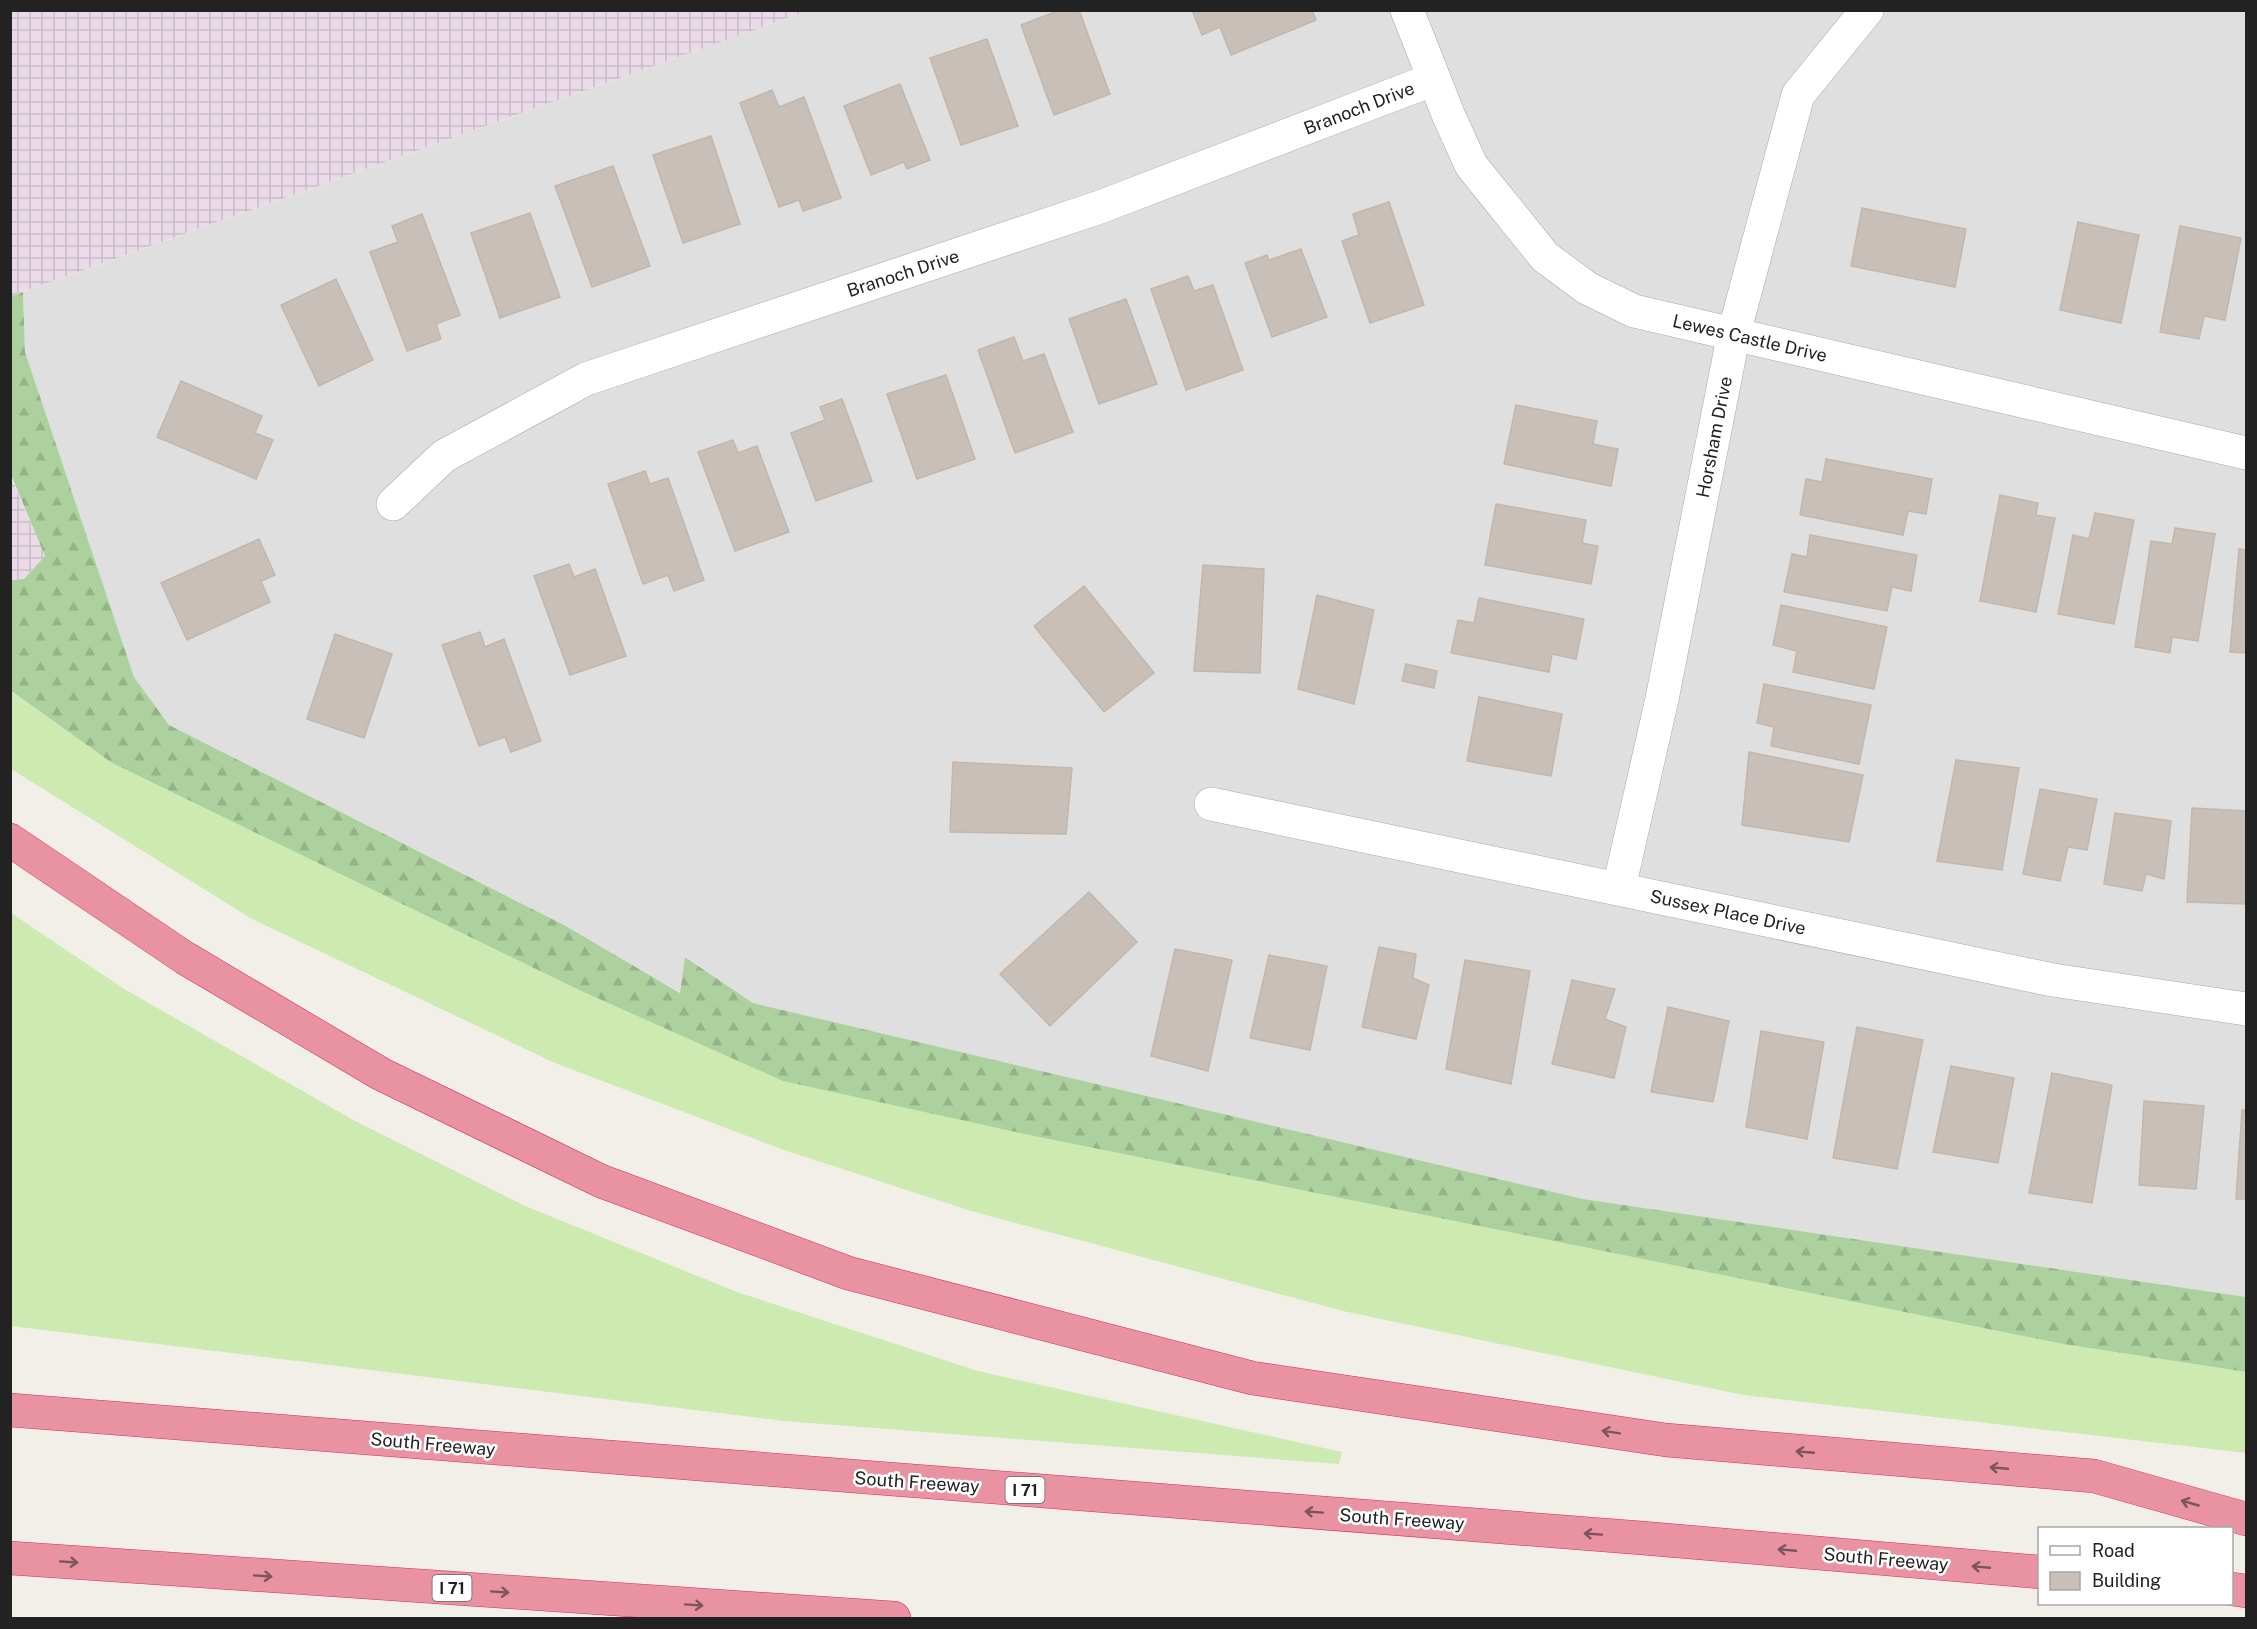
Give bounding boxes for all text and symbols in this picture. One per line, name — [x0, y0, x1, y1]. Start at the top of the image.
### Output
street label: Branoch Drive — [1301, 77, 1417, 139]
street label: Branoch Drive — [844, 245, 962, 301]
street label: Lewes Castle Drive — [1671, 310, 1829, 366]
street label: Horsham Drive — [1692, 375, 1736, 499]
street label: Sussex Place Drive — [1648, 885, 1808, 939]
one-way arrow — [1602, 1426, 1621, 1437]
street label: South Freeway — [370, 1428, 497, 1460]
one-way arrow — [1795, 1446, 1815, 1457]
one-way arrow — [1990, 1462, 2010, 1473]
street label: South Freeway — [854, 1467, 981, 1497]
road number: I 71 — [1006, 1477, 1044, 1503]
one-way arrow — [2181, 1497, 2200, 1508]
street label: South Freeway — [1339, 1504, 1466, 1534]
one-way arrow — [1305, 1507, 1325, 1518]
legend — [2038, 1527, 2233, 1605]
one-way arrow — [1583, 1528, 1603, 1539]
text: Road — [2092, 1540, 2135, 1561]
street label: South Freeway — [1823, 1543, 1950, 1575]
one-way arrow — [1777, 1544, 1797, 1555]
one-way arrow — [58, 1557, 78, 1568]
one-way arrow — [1972, 1561, 1992, 1572]
one-way arrow — [253, 1570, 273, 1581]
text: Building — [2092, 1570, 2161, 1591]
road number: I 71 — [432, 1575, 472, 1601]
one-way arrow — [489, 1586, 509, 1597]
one-way arrow — [684, 1600, 704, 1611]

